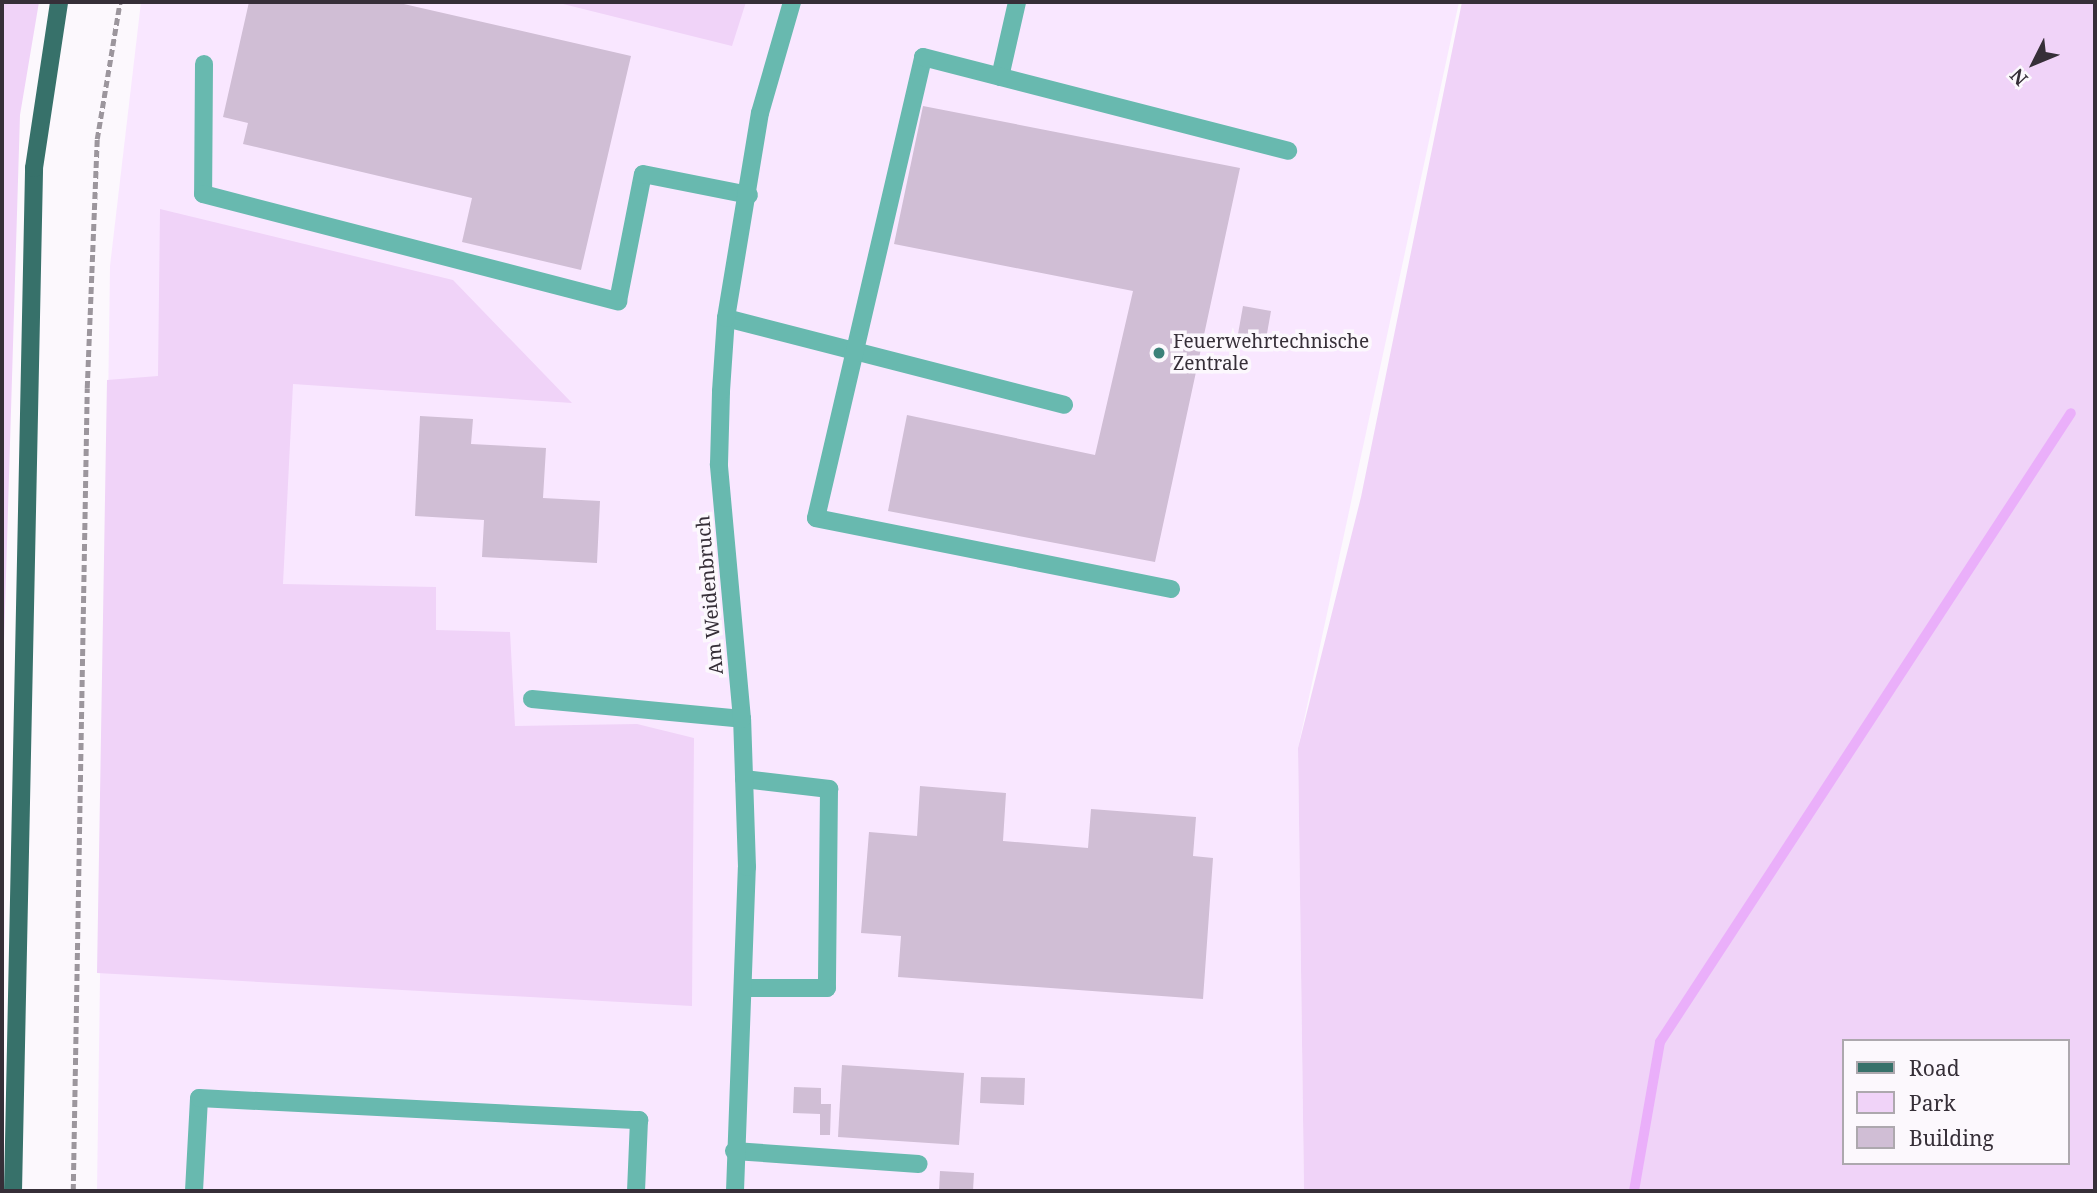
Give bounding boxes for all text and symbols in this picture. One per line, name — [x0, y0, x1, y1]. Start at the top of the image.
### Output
north arrow — [1999, 28, 2069, 98]
text: N — [2004, 63, 2033, 92]
place label: Feuerwehrtechnische Zentrale — [1173, 331, 1369, 375]
marker: Feuerwehrtechnische Zentrale — [1151, 345, 1167, 361]
street label: Am Weidenbruch — [692, 515, 728, 675]
legend — [1842, 1039, 2069, 1165]
text: Road — [1909, 1054, 1960, 1082]
text: Park — [1909, 1089, 1956, 1117]
text: Building — [1909, 1124, 1994, 1152]

